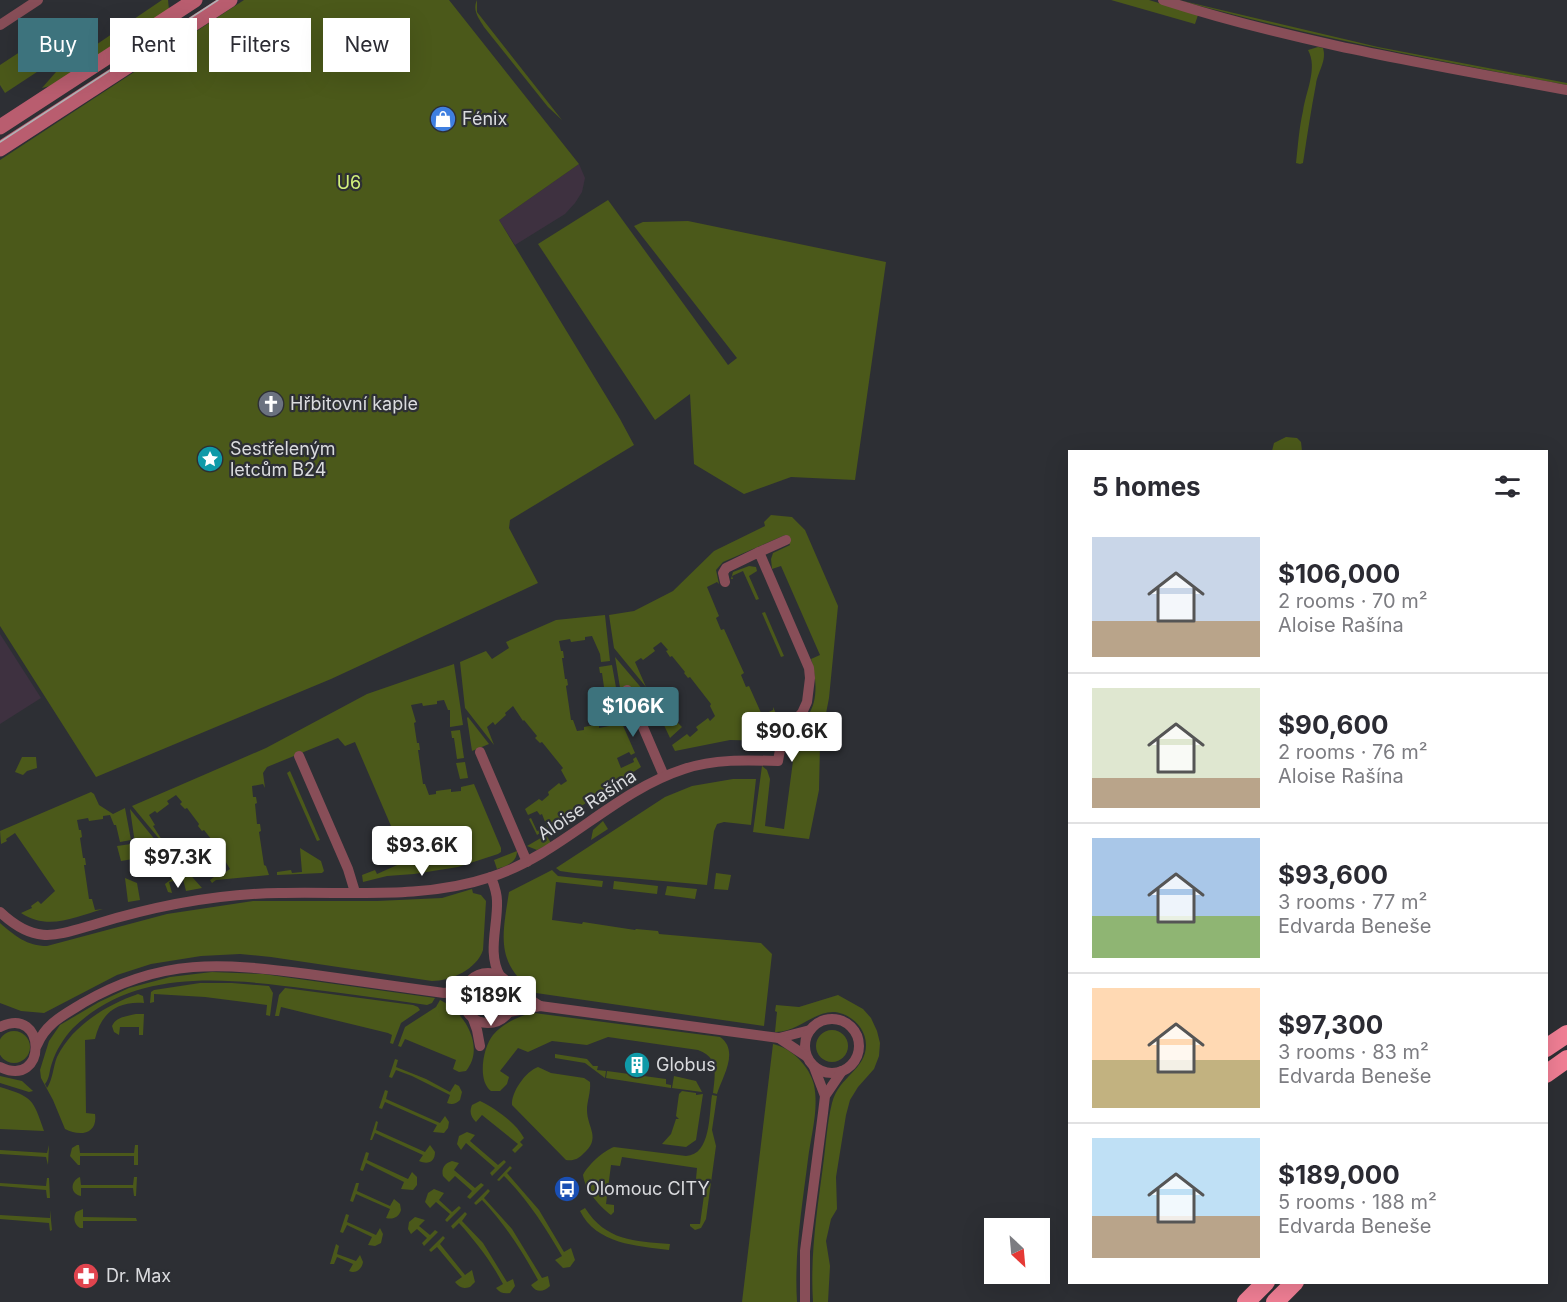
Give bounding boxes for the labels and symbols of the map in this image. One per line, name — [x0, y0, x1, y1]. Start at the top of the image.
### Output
shop icon: Fénix — [428, 104, 458, 134]
place label: Fénix — [462, 108, 507, 129]
park label: U6 — [337, 172, 361, 193]
church icon: Hřbitovní kaple — [256, 389, 286, 419]
place label: Hřbitovní kaple — [290, 393, 418, 414]
place label: Sestřeleným letcům B24 — [230, 438, 336, 480]
place icon: Sestřeleným letcům B24 — [195, 444, 225, 474]
pin: $106K — [591, 687, 675, 738]
pin: $90.6K — [743, 712, 841, 763]
street label: Aloise Rašína — [534, 765, 640, 844]
pin: $93.6K — [373, 826, 471, 877]
pin: $97.3K — [129, 838, 227, 889]
pin: $189K — [449, 976, 533, 1027]
building icon: Globus — [622, 1050, 652, 1080]
place label: Globus — [656, 1054, 716, 1075]
bus stop icon: Olomouc CITY — [552, 1174, 582, 1204]
place label: Olomouc CITY — [586, 1178, 710, 1199]
north arrow — [984, 1218, 1050, 1284]
pharmacy icon: Dr. Max — [71, 1261, 101, 1291]
place label: Dr. Max — [106, 1265, 171, 1286]

